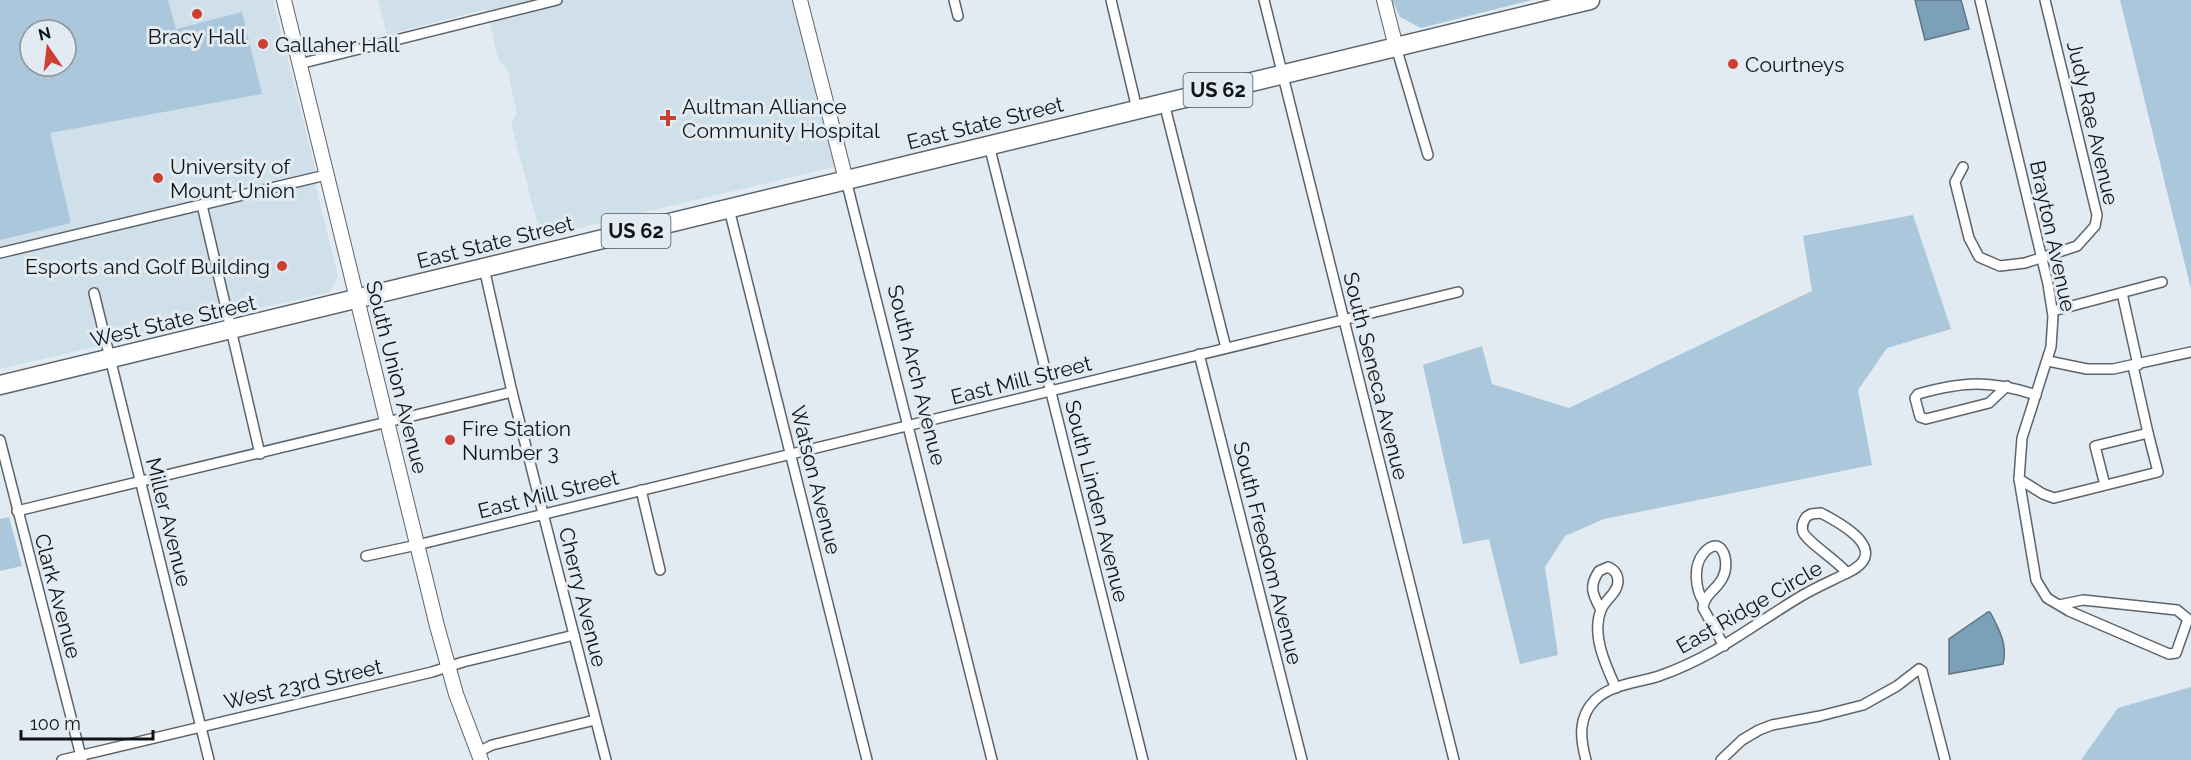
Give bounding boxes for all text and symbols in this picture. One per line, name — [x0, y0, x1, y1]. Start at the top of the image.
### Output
marker: Bracy Hall — [190, 7, 204, 21]
north arrow — [18, 18, 78, 78]
text: N — [36, 23, 53, 45]
place label: Bracy Hall — [148, 24, 247, 49]
place label: Gallaher Hall — [275, 32, 400, 57]
marker: Gallaher Hall — [256, 37, 270, 51]
street label: Judy Rae Avenue — [2062, 39, 2124, 207]
place label: Courtneys — [1745, 52, 1844, 77]
marker: Courtneys — [1726, 57, 1740, 71]
road number: US 62 — [1184, 73, 1252, 107]
street label: East State Street — [904, 91, 1066, 155]
place label: Aultman Alliance Community Hospital — [682, 94, 880, 143]
marker: Aultman Alliance Community Hospital — [659, 109, 677, 127]
place label: University of Mount Union — [170, 154, 295, 203]
street label: Brayton Avenue — [2025, 158, 2081, 314]
marker: University of Mount Union — [151, 171, 165, 185]
street label: East State Street — [414, 210, 576, 274]
road number: US 62 — [602, 214, 670, 248]
place label: Esports and Golf Building — [25, 254, 270, 279]
marker: Esports and Golf Building — [275, 259, 289, 273]
street label: South Seneca Avenue — [1338, 269, 1414, 483]
street label: South Union Avenue — [361, 278, 433, 476]
street label: South Arch Avenue — [882, 282, 952, 468]
street label: West State Street — [88, 290, 258, 352]
street label: East Mill Street — [948, 350, 1094, 410]
street label: South Linden Avenue — [1060, 397, 1134, 605]
street label: Watson Avenue — [785, 403, 847, 557]
place label: Fire Station Number 3 — [462, 416, 571, 465]
marker: Fire Station Number 3 — [443, 433, 457, 447]
street label: South Freedom Avenue — [1228, 439, 1308, 667]
street label: Miller Avenue — [141, 455, 197, 589]
street label: East Mill Street — [475, 464, 621, 524]
street label: Cherry Avenue — [554, 525, 612, 669]
street label: Clark Avenue — [29, 531, 87, 661]
street label: East Ridge Circle — [1672, 555, 1826, 659]
street label: West 23rd Street — [222, 654, 384, 714]
scale bar — [21, 703, 153, 741]
text: 100 m — [30, 713, 81, 734]

